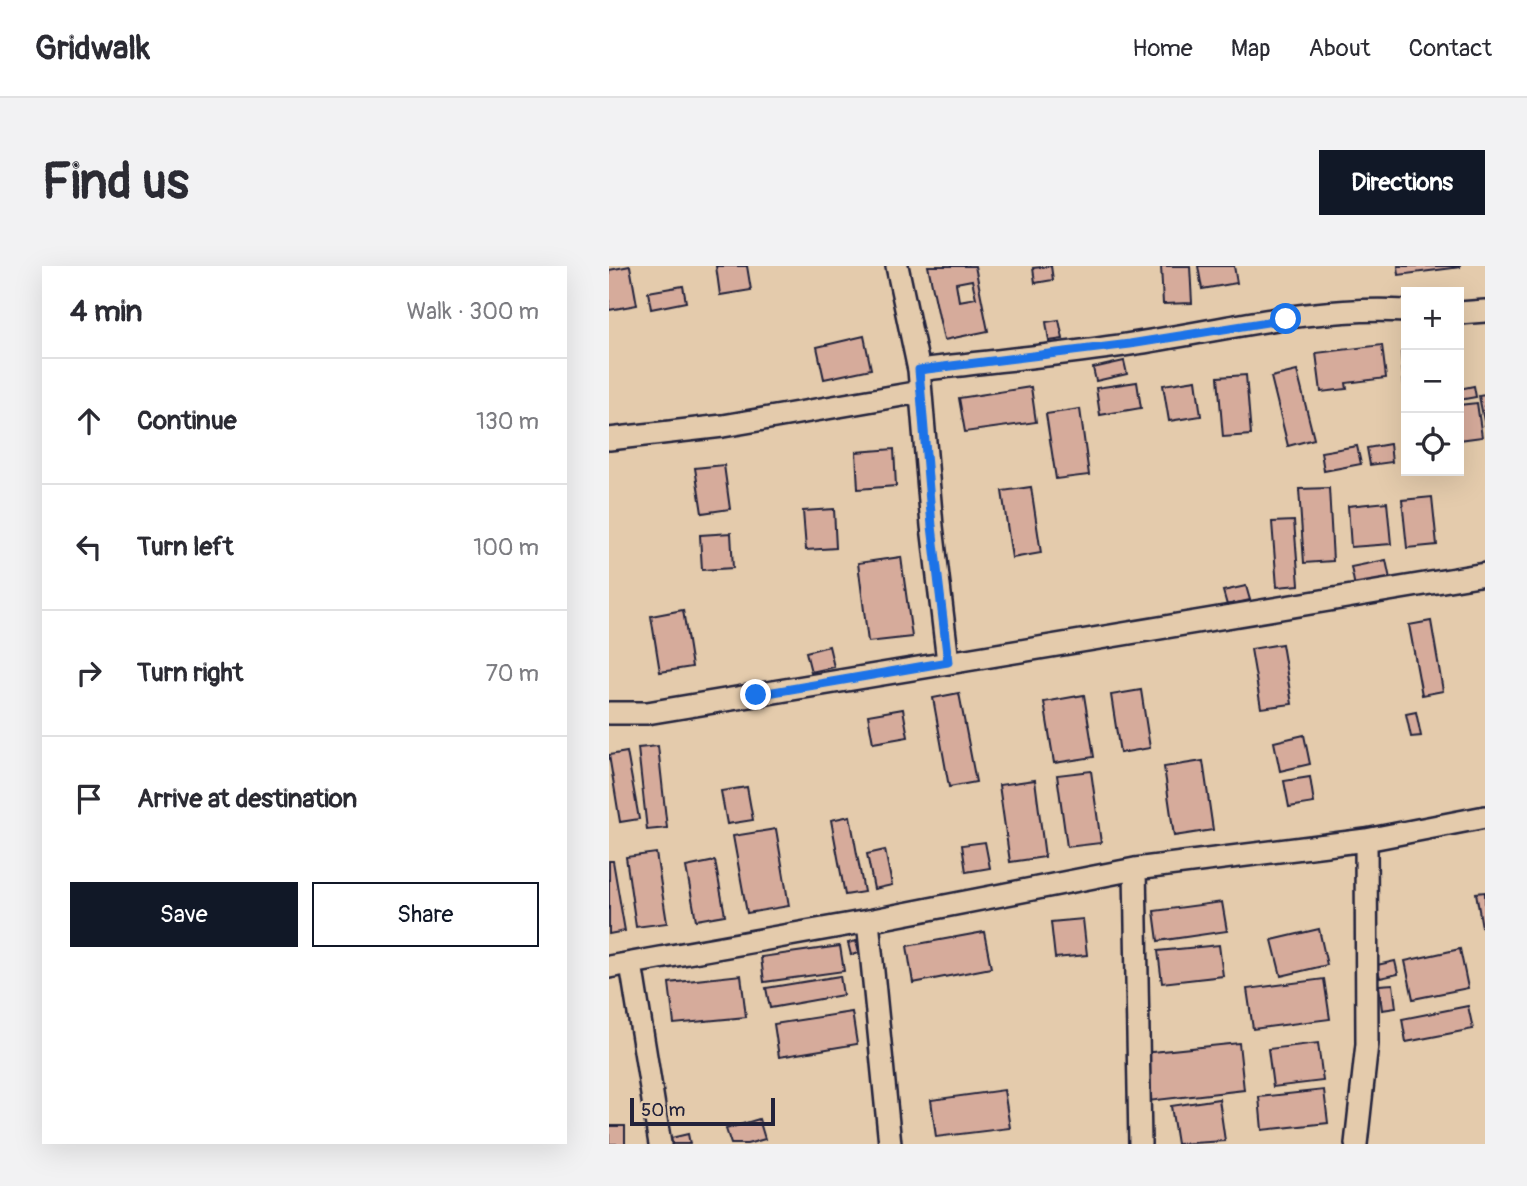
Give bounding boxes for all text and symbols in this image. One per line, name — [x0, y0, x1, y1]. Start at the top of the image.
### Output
text: Gridwalk — [35, 28, 150, 69]
text: Home — [1132, 34, 1193, 63]
text: Map — [1231, 34, 1271, 63]
text: About — [1309, 34, 1371, 63]
text: Contact — [1409, 34, 1492, 63]
button: Directions — [1319, 150, 1485, 215]
text: Find us — [42, 152, 189, 213]
map controls — [1401, 287, 1464, 476]
button: + — [1401, 287, 1464, 350]
text: 4 min — [70, 293, 143, 330]
text: Walk · 300 m — [407, 297, 539, 326]
route start — [1270, 303, 1301, 334]
button: − — [1401, 350, 1464, 413]
icon: ahead — [70, 402, 108, 440]
text: Continue — [137, 405, 237, 437]
text: 130 m — [476, 407, 539, 436]
button: locate — [1401, 413, 1464, 476]
icon: left — [70, 528, 108, 566]
text: Turn left — [137, 531, 233, 563]
text: 100 m — [473, 533, 539, 562]
icon: right — [70, 654, 108, 692]
text: Turn right — [137, 657, 243, 689]
text: 70 m — [486, 659, 539, 688]
route end — [740, 679, 771, 710]
icon: arrive — [70, 780, 108, 818]
text: Arrive at destination — [137, 783, 357, 815]
button: Save — [70, 882, 298, 947]
button: Share — [312, 882, 539, 947]
scale bar — [630, 1095, 775, 1127]
text: 50 m — [641, 1098, 685, 1122]

